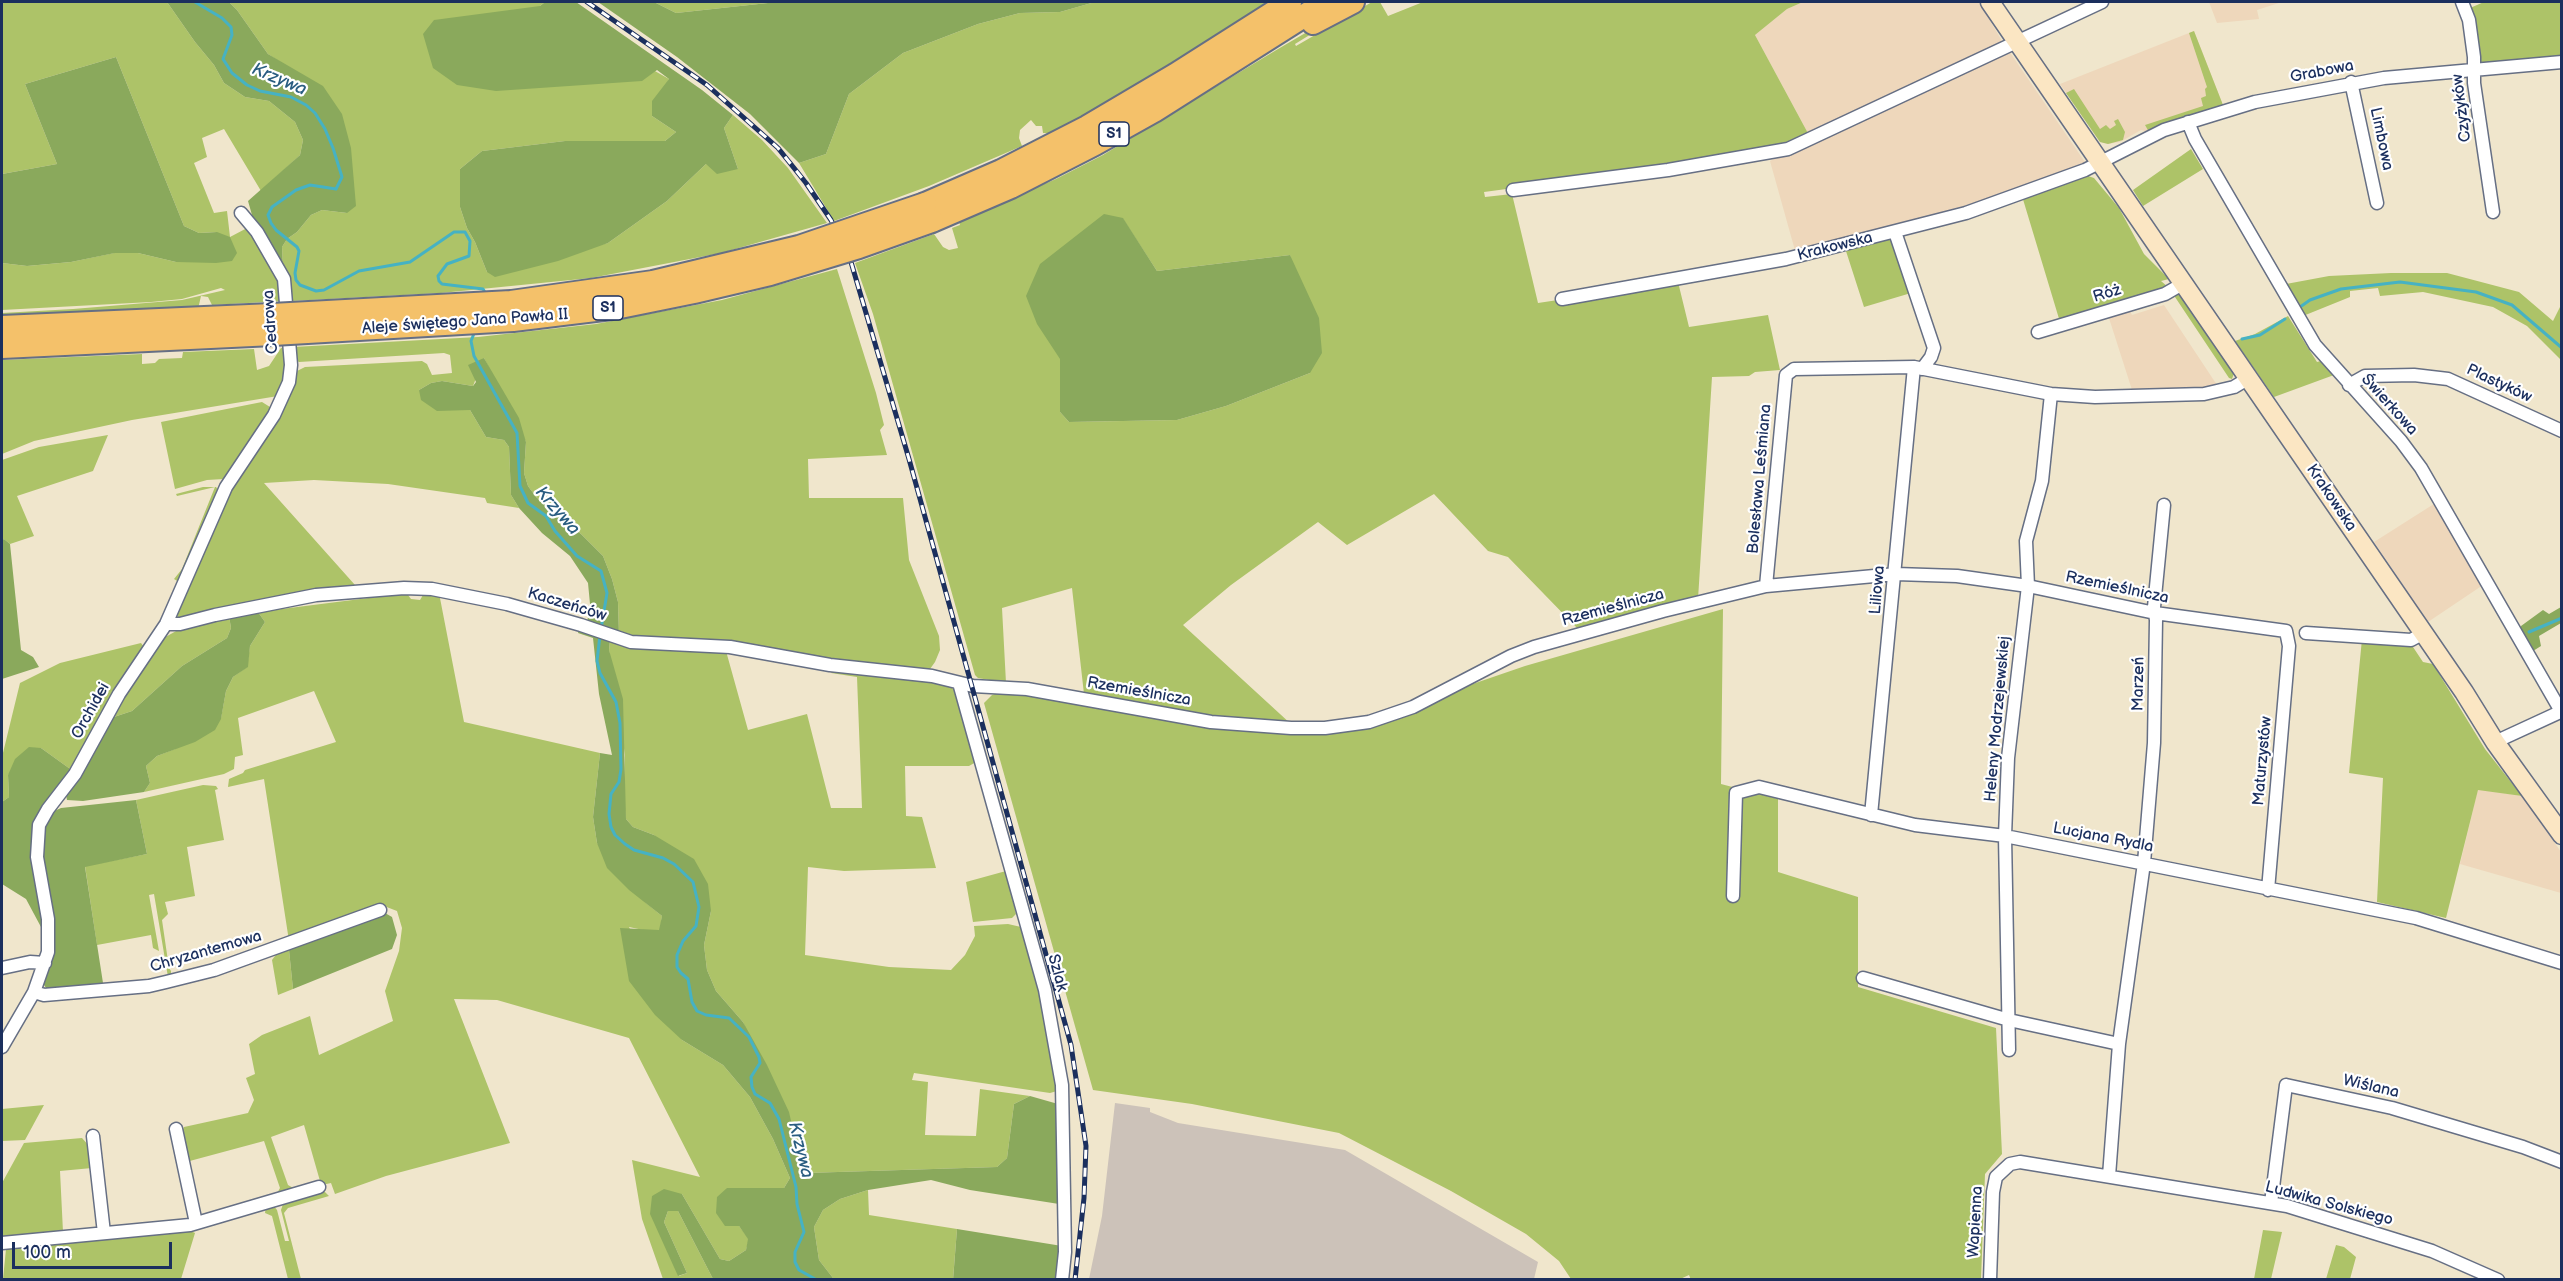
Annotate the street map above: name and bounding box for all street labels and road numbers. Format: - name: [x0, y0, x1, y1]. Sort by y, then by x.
- street label: Grabowa: [2289, 56, 2355, 88]
- street label: Czyżyków: [2448, 73, 2476, 143]
- street label: Limbowa: [2365, 106, 2397, 172]
- road number: S1: [1099, 122, 1129, 146]
- street label: Krakowska: [1795, 228, 1875, 266]
- street label: Róż: [2091, 281, 2123, 307]
- street label: Cedrowa: [259, 289, 283, 355]
- road number: S1: [593, 296, 623, 320]
- street label: Aleje świętego Jana Pawła II: [361, 305, 569, 339]
- street label: Plastyków: [2463, 361, 2535, 407]
- street label: Świerkowa: [2357, 370, 2421, 440]
- street label: Bolesława Leśmiana: [1744, 403, 1776, 555]
- street label: Krakowska: [2302, 461, 2360, 535]
- street label: Liliowa: [1866, 565, 1890, 615]
- street label: Rzemieślnicza: [2064, 568, 2170, 608]
- street label: Kaczeńców: [525, 584, 609, 626]
- street label: Rzemieślnicza: [1560, 585, 1666, 631]
- street label: Heleny Modrzejewskiej: [1981, 635, 2015, 803]
- street label: Marzeń: [2129, 657, 2149, 711]
- street label: Rzemieślnicza: [1086, 673, 1192, 711]
- street label: Orchidei: [68, 680, 114, 742]
- street label: Maturzystów: [2250, 716, 2276, 806]
- street label: Lucjana Rydla: [2051, 819, 2155, 857]
- street label: Chryzantemowa: [148, 927, 264, 977]
- street label: Szlak: [1043, 952, 1071, 994]
- street label: Wiślana: [2341, 1071, 2401, 1103]
- street label: Ludwika Solskiego: [2263, 1178, 2395, 1230]
- street label: Wapienna: [1965, 1185, 1987, 1259]

